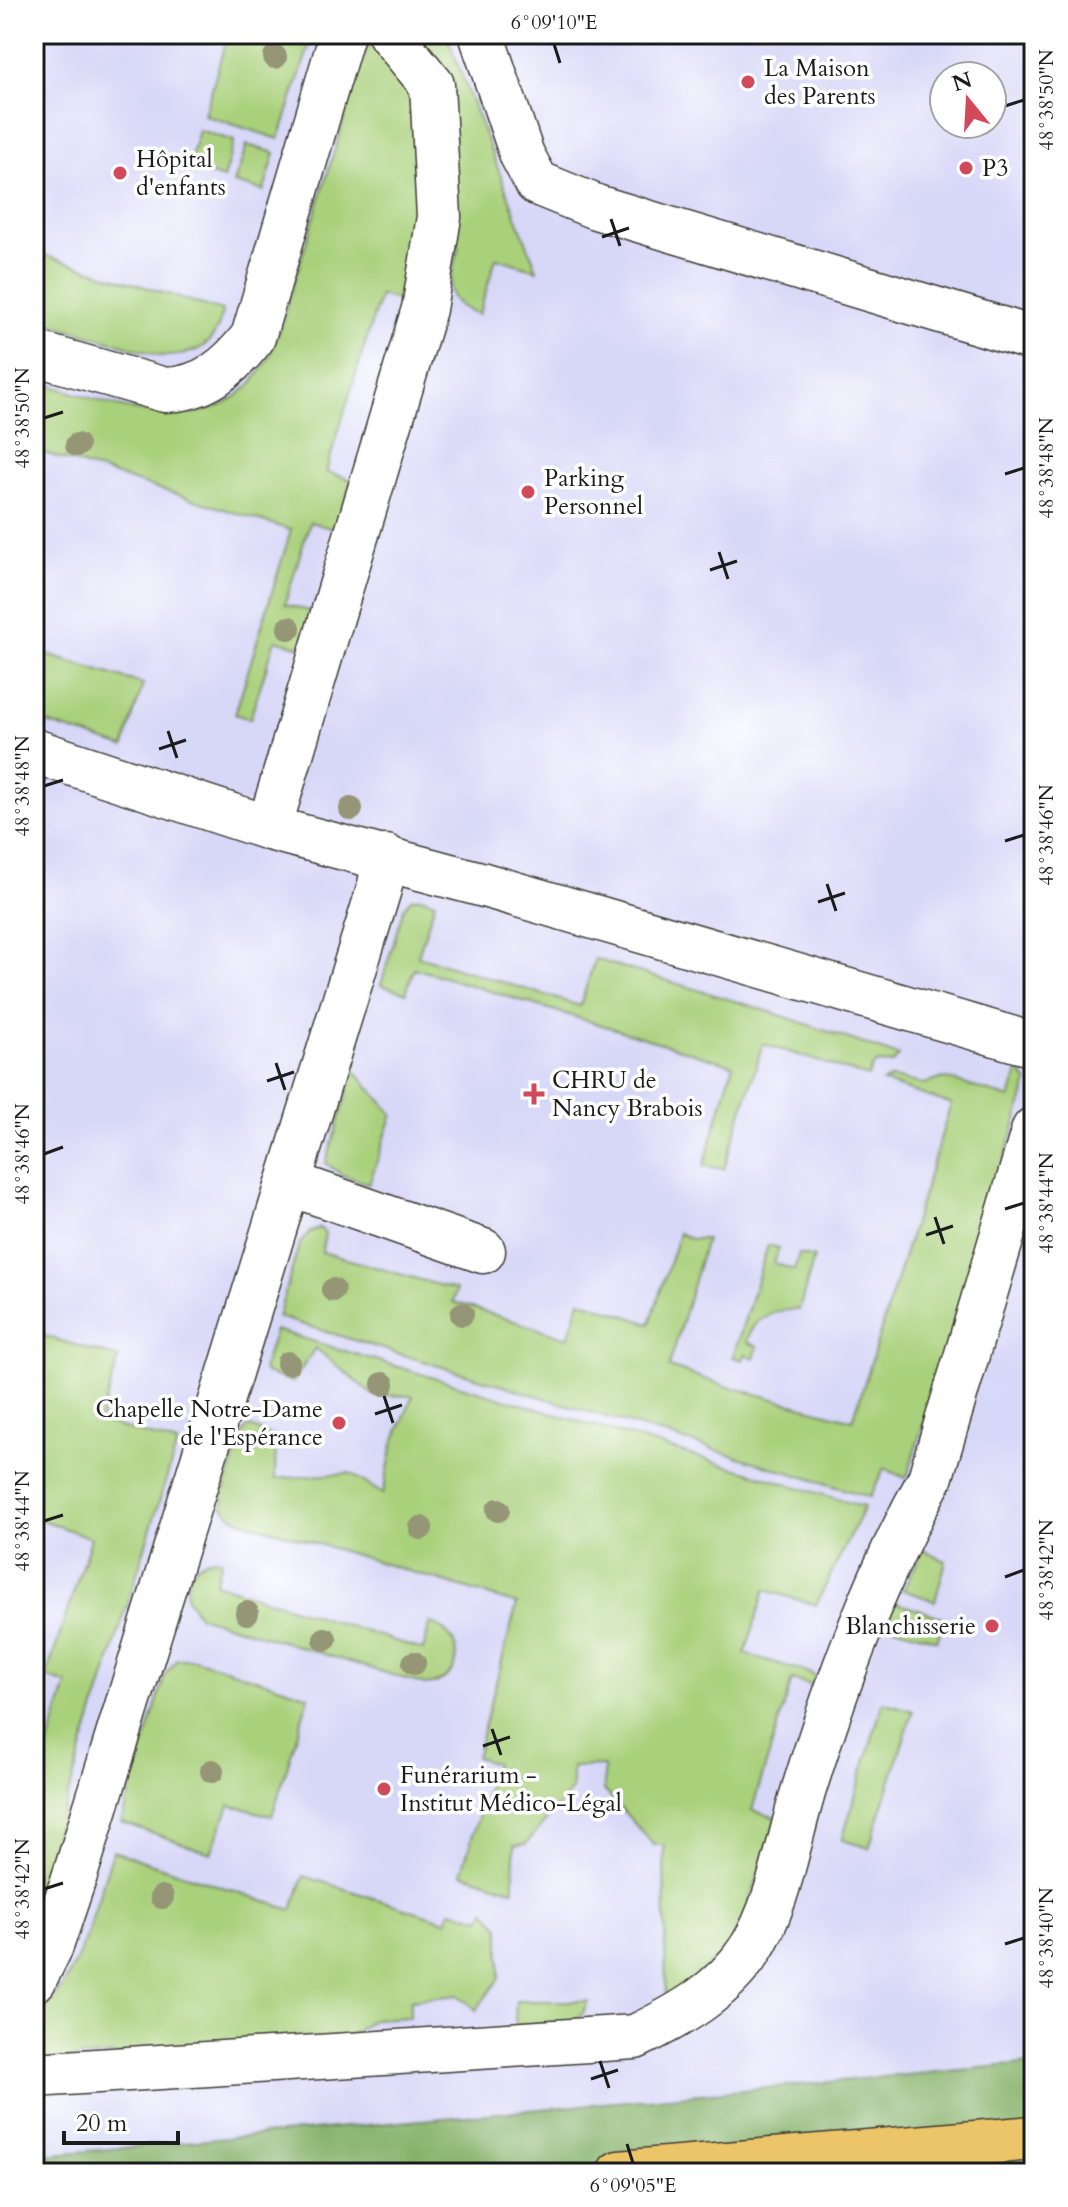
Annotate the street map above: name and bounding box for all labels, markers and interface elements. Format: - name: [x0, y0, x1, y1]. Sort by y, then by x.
- text: 6°09'10"E: [511, 9, 597, 36]
- text: 48°38'50"N: [1033, 49, 1060, 151]
- place label: La Maison des Parents: [764, 52, 876, 113]
- north arrow: [928, 60, 1008, 140]
- text: N: [948, 65, 976, 99]
- marker: La Maison des Parents: [739, 73, 757, 91]
- place label: Hôpital d'enfants: [136, 143, 226, 204]
- place label: P3: [982, 152, 1008, 185]
- marker: P3: [957, 159, 975, 177]
- marker: Hôpital d'enfants: [111, 164, 129, 182]
- text: 48°38'50"N: [9, 367, 36, 469]
- text: 48°38'48"N: [1033, 417, 1060, 519]
- place label: Parking Personnel: [544, 462, 643, 523]
- marker: Parking Personnel: [519, 483, 537, 501]
- text: 48°38'48"N: [9, 735, 36, 837]
- text: 48°38'46"N: [1033, 784, 1060, 886]
- place label: CHRU de Nancy Brabois: [552, 1064, 703, 1125]
- marker: CHRU de Nancy Brabois: [523, 1083, 545, 1105]
- text: 48°38'46"N: [9, 1103, 36, 1205]
- text: 48°38'44"N: [1033, 1152, 1060, 1254]
- place label: Chapelle Notre-Dame de l'Espérance: [95, 1393, 323, 1454]
- marker: Chapelle Notre-Dame de l'Espérance: [330, 1414, 348, 1432]
- text: 48°38'44"N: [9, 1470, 36, 1572]
- text: 48°38'42"N: [1033, 1519, 1060, 1621]
- place label: Blanchisserie: [845, 1610, 976, 1643]
- marker: Blanchisserie: [983, 1617, 1001, 1635]
- place label: Funérarium - Institut Médico-Légal: [400, 1759, 622, 1820]
- marker: Funérarium - Institut Médico-Légal: [375, 1780, 393, 1798]
- text: 48°38'42"N: [9, 1838, 36, 1940]
- text: 48°38'40"N: [1033, 1887, 1060, 1989]
- scale bar: [64, 2095, 178, 2145]
- text: 20 m: [76, 2107, 128, 2140]
- text: 6°09'05"E: [590, 2172, 676, 2199]

